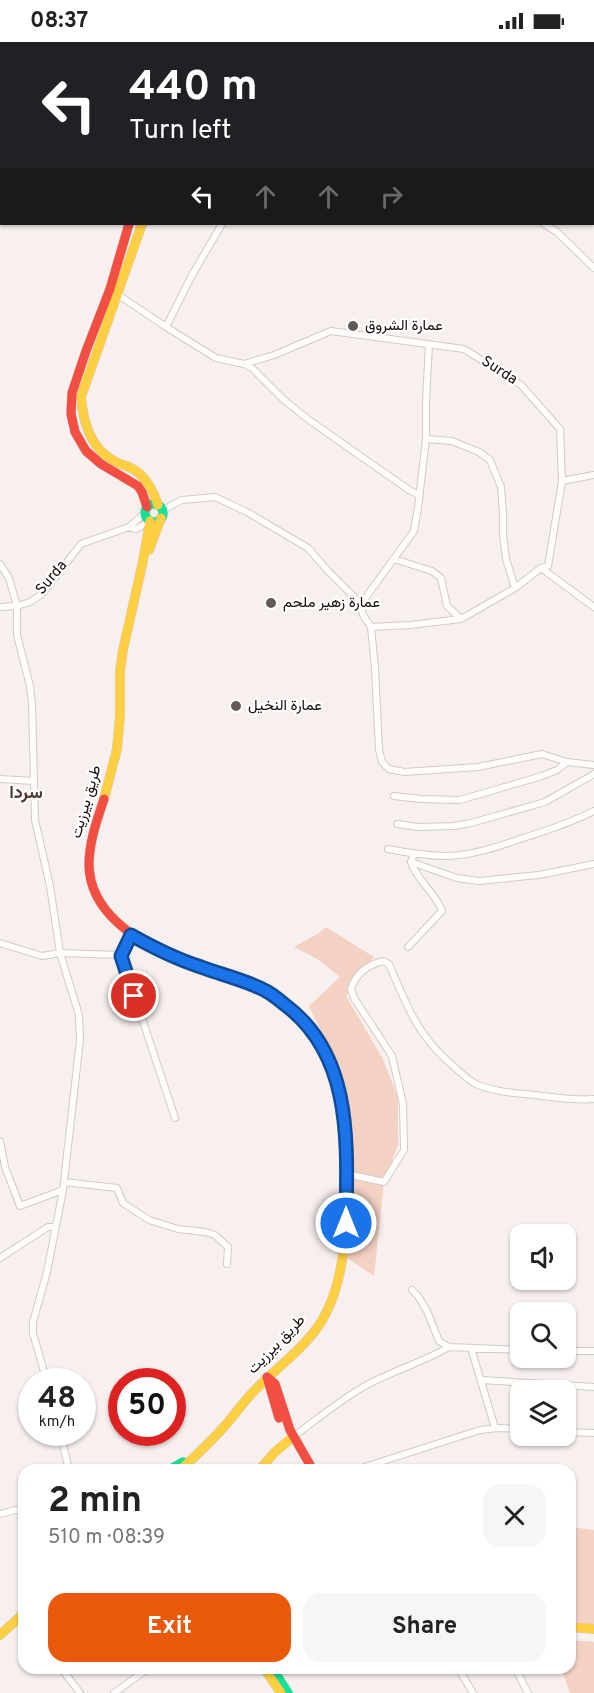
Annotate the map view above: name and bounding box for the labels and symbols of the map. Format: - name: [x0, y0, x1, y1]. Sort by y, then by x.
- place label: عمارة الشروق: [365, 317, 443, 336]
- marker: عمارة الشروق: [346, 319, 360, 333]
- street label: Surda: [477, 352, 521, 390]
- street label: Surda: [32, 557, 72, 599]
- place label: عمارة زهير ملحم: [283, 594, 380, 613]
- marker: عمارة زهير ملحم: [264, 596, 278, 610]
- place label: عمارة النخيل: [248, 697, 322, 716]
- marker: عمارة النخيل: [229, 699, 243, 713]
- street label: طريق بيرزيت: [68, 763, 107, 841]
- district label: سردا: [9, 782, 43, 805]
- pin: [108, 970, 159, 1021]
- position arrow: [314, 1191, 378, 1255]
- street label: طريق بيرزيت: [244, 1311, 310, 1379]
- speed limit sign: 50: [108, 1368, 186, 1446]

